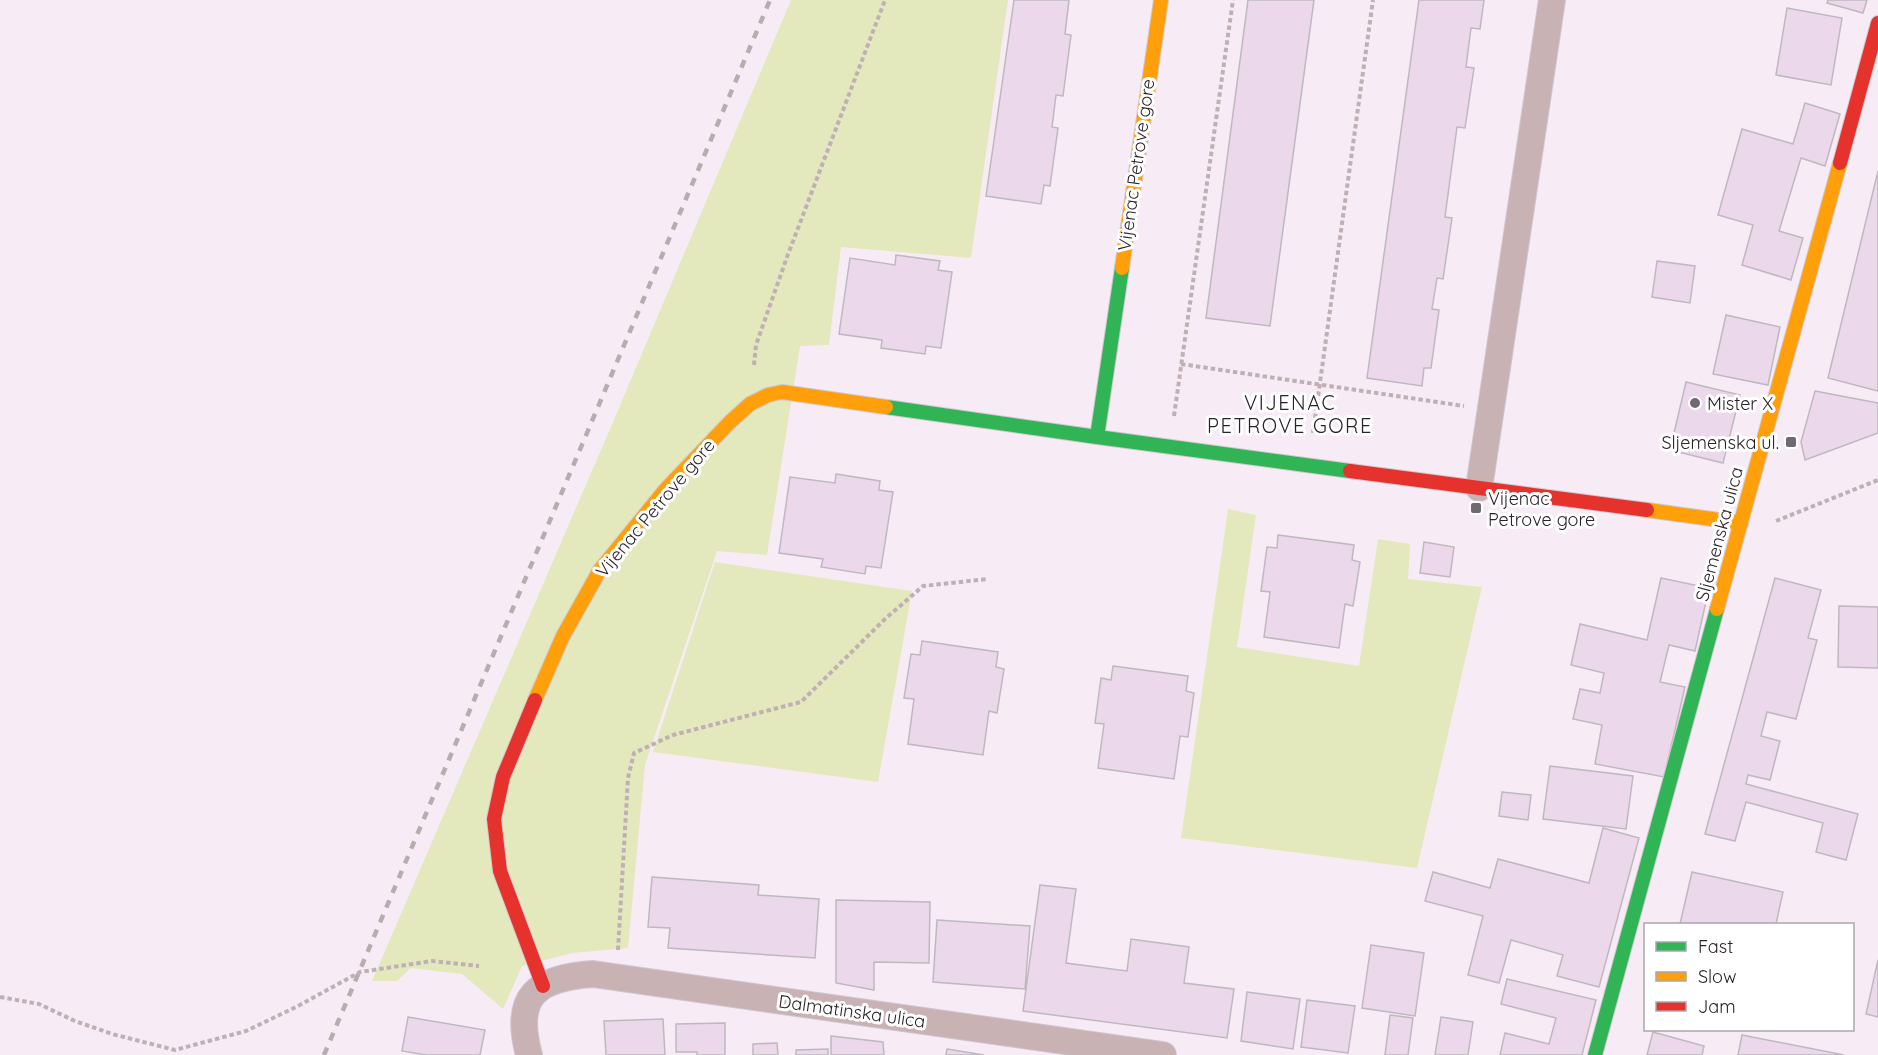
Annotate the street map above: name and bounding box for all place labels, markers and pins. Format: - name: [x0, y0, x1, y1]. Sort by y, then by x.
- place label: Mister X: [1707, 392, 1773, 415]
- marker: Mister X: [1688, 396, 1702, 410]
- place label: Sljemenska ul.: [1662, 431, 1779, 454]
- marker: Sljemenska ul.: [1784, 435, 1798, 449]
- place label: Vijenac Petrove gore: [1488, 487, 1595, 531]
- marker: Vijenac Petrove gore: [1469, 501, 1483, 515]

